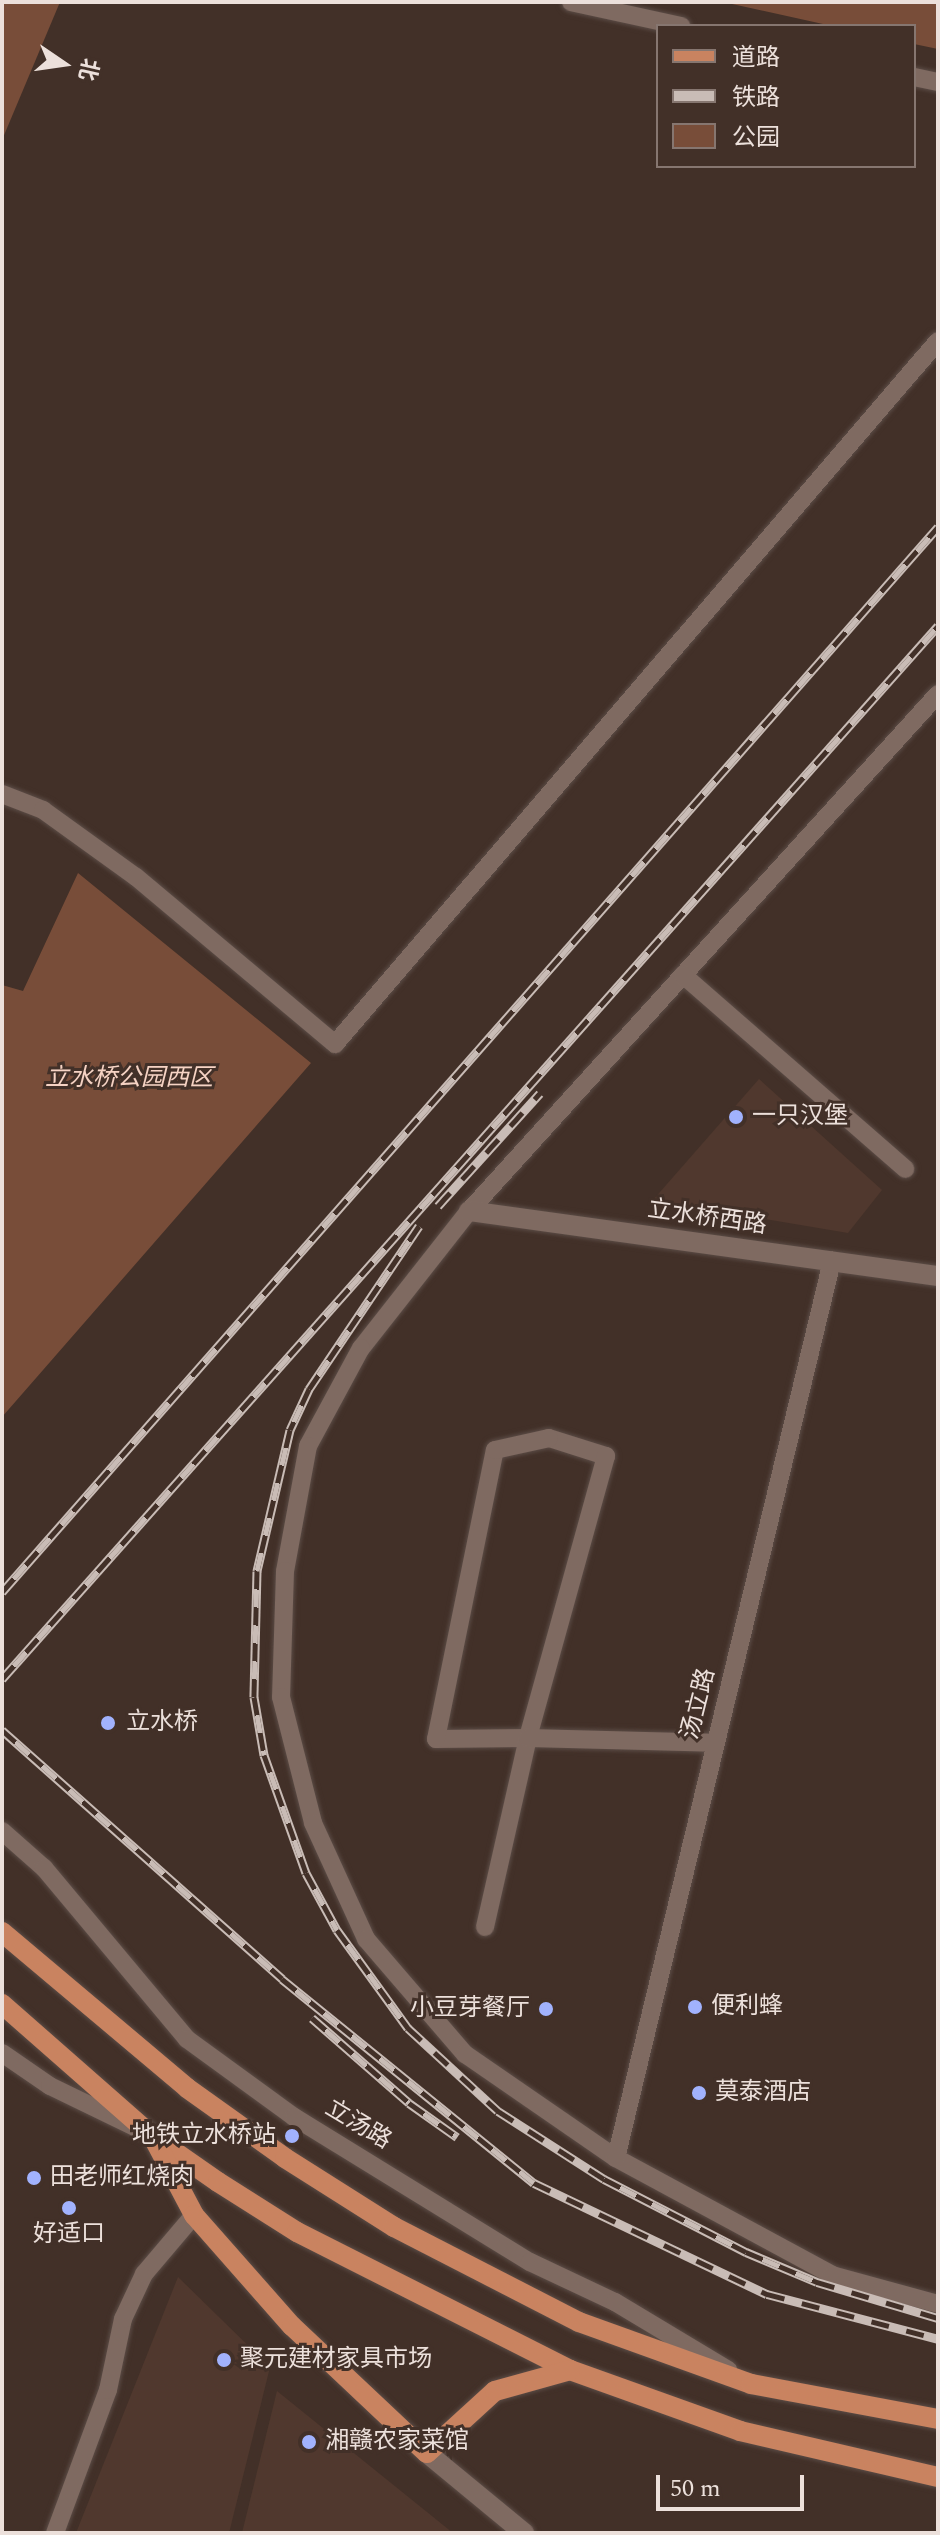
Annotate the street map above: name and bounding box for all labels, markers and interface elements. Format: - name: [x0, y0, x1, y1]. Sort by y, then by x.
- north arrow: [24, 24, 104, 104]
- legend: [656, 24, 916, 168]
- text: 道路: [732, 40, 780, 76]
- text: 北: [69, 55, 106, 84]
- text: 铁路: [732, 80, 780, 116]
- text: 公园: [732, 120, 780, 156]
- park label: 立水桥公园西区: [45, 1065, 213, 1093]
- place label: 一只汉堡: [752, 1103, 848, 1131]
- marker: 一只汉堡: [727, 1108, 745, 1126]
- street label: 立水桥西路: [646, 1195, 768, 1241]
- street label: 汤立路: [676, 1666, 722, 1742]
- place label: 立水桥: [126, 1709, 198, 1737]
- marker: 立水桥: [97, 1712, 119, 1734]
- place label: 便利蜂: [711, 1993, 783, 2021]
- place label: 小豆芽餐厅: [410, 1995, 530, 2023]
- marker: 便利蜂: [686, 1998, 704, 2016]
- marker: 小豆芽餐厅: [537, 2000, 555, 2018]
- place label: 莫泰酒店: [715, 2079, 811, 2107]
- marker: 莫泰酒店: [690, 2084, 708, 2102]
- street label: 立汤路: [320, 2094, 396, 2156]
- place label: 地铁立水桥站: [132, 2122, 276, 2150]
- marker: 地铁立水桥站: [283, 2127, 301, 2145]
- place label: 田老师红烧肉: [50, 2164, 194, 2192]
- marker: 田老师红烧肉: [25, 2169, 43, 2187]
- marker: 好适口: [60, 2199, 78, 2217]
- place label: 好适口: [33, 2221, 105, 2249]
- place label: 聚元建材家具市场: [240, 2346, 432, 2374]
- marker: 聚元建材家具市场: [215, 2351, 233, 2369]
- place label: 湘赣农家菜馆: [325, 2428, 469, 2456]
- marker: 湘赣农家菜馆: [300, 2433, 318, 2451]
- scale bar: [660, 2459, 808, 2509]
- text: 50 m: [670, 2471, 721, 2507]

